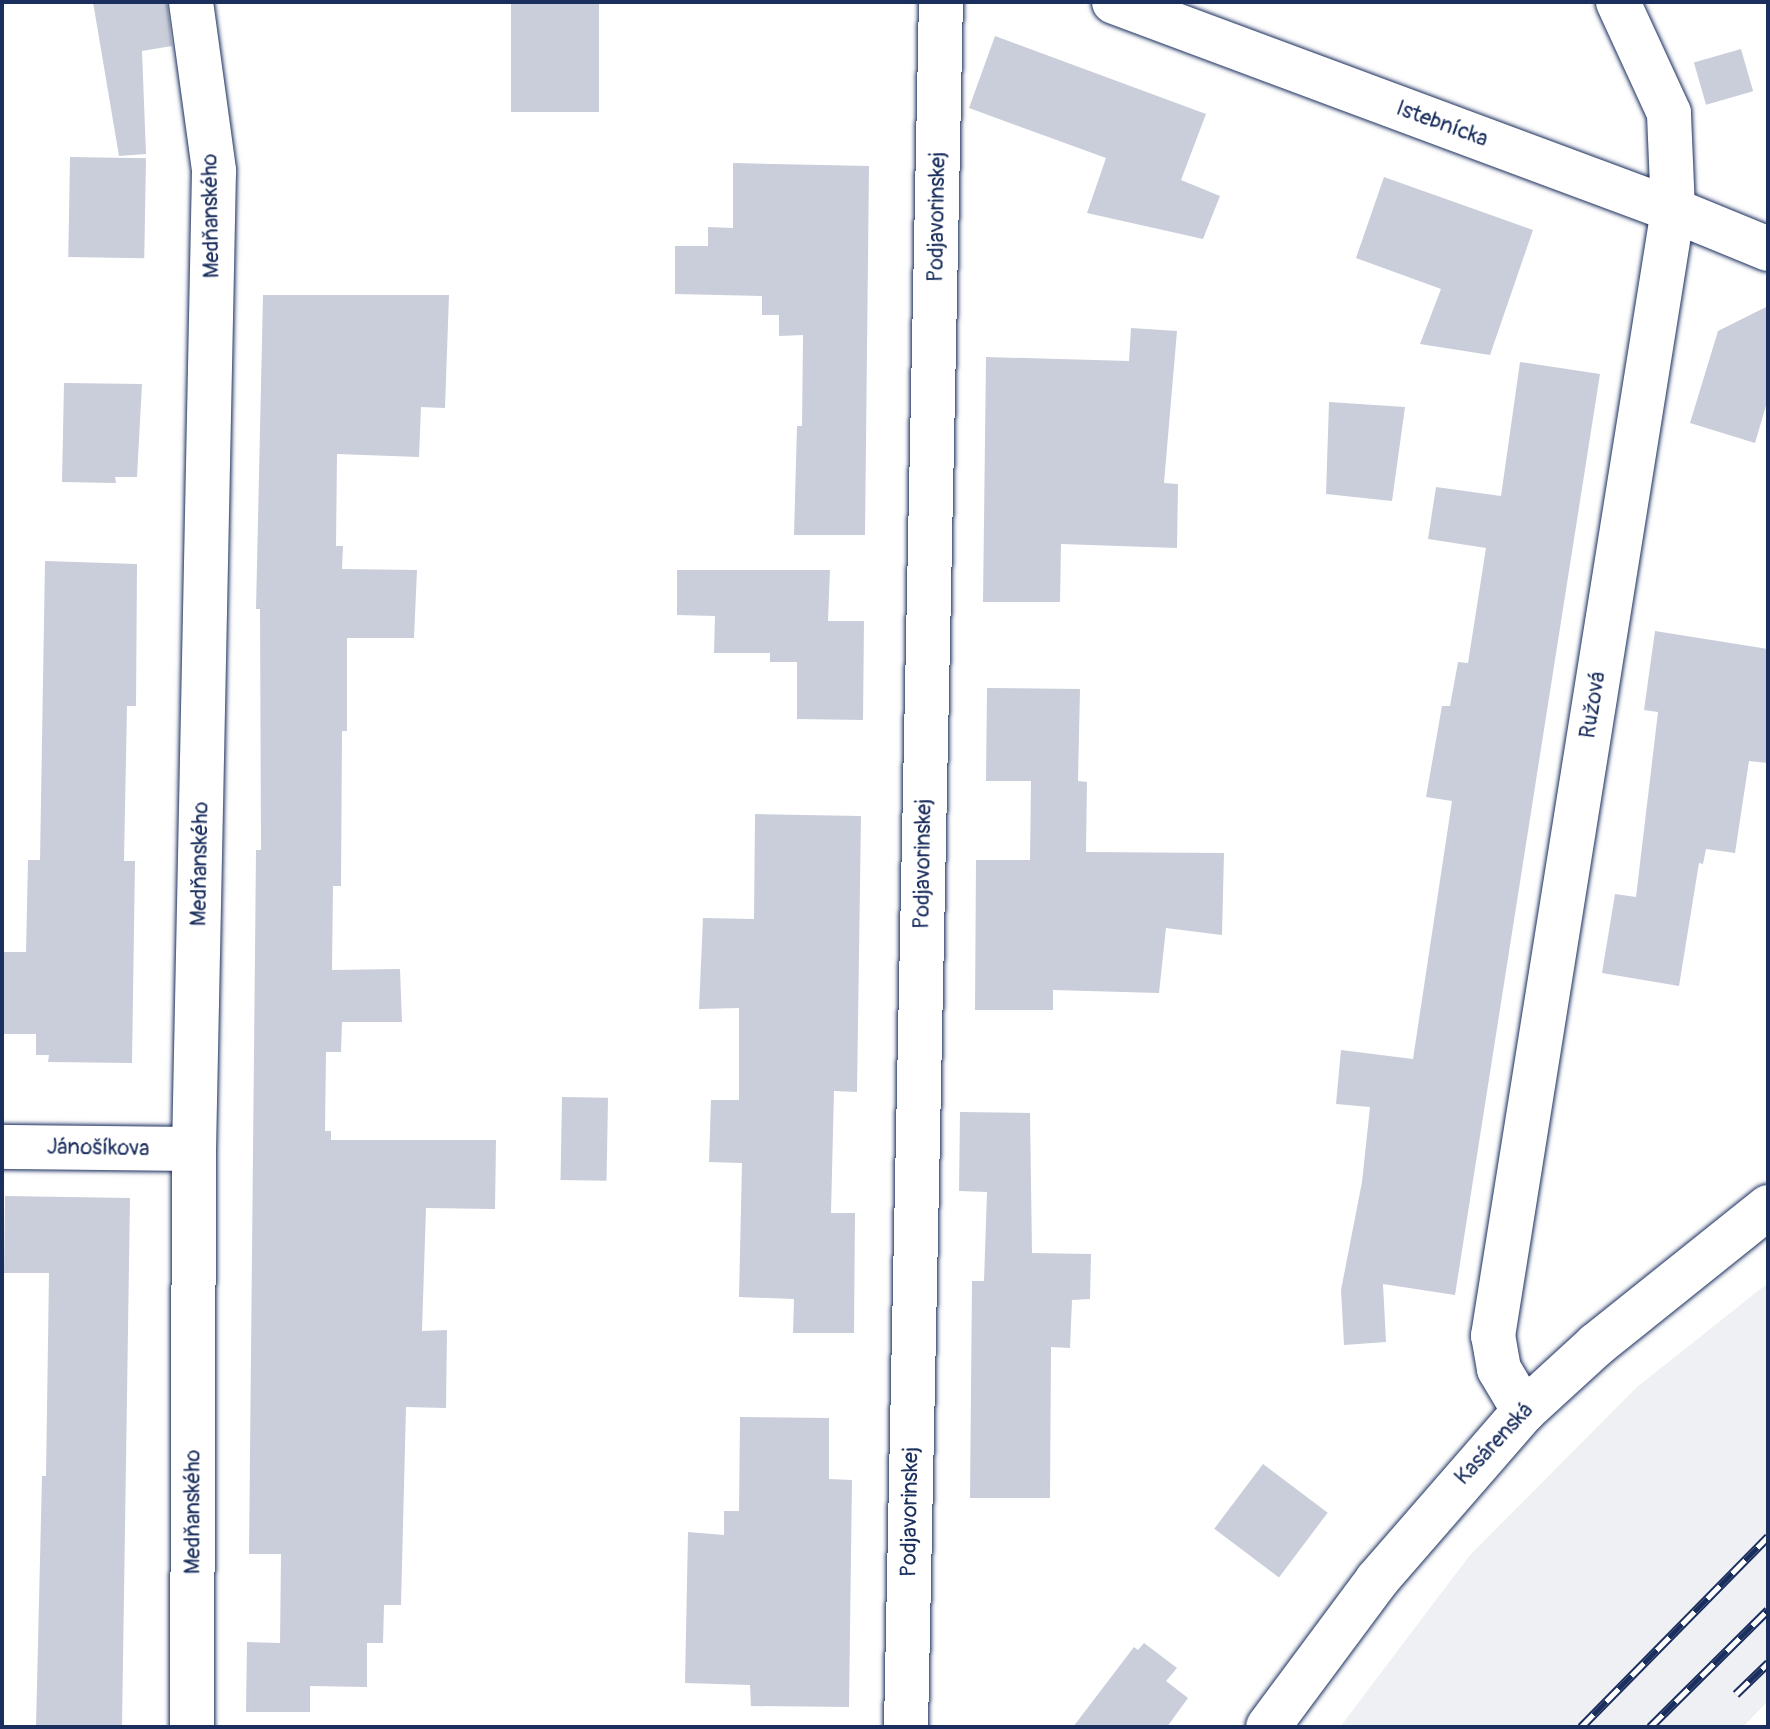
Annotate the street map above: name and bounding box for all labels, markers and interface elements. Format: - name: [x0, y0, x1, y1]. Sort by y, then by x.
- street label: Istebnícka: [1393, 95, 1491, 153]
- street label: Podjavorinskej: [923, 152, 951, 282]
- street label: Medňanského: [197, 153, 225, 279]
- street label: Ružová: [1575, 670, 1611, 740]
- street label: Podjavorinskej: [909, 799, 937, 929]
- street label: Medňanského: [186, 801, 214, 927]
- street label: Jánošíkova: [46, 1134, 150, 1162]
- street label: Kasárenská: [1449, 1397, 1539, 1491]
- street label: Podjavorinskej: [896, 1447, 924, 1577]
- street label: Medňanského: [180, 1450, 206, 1574]

